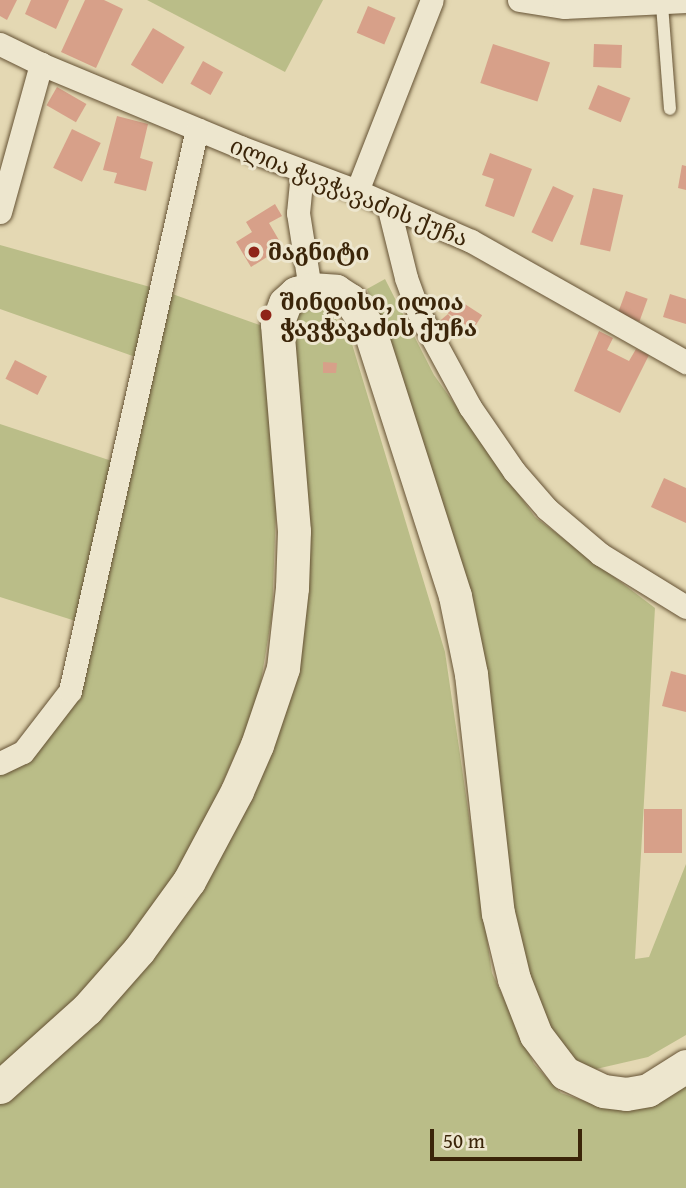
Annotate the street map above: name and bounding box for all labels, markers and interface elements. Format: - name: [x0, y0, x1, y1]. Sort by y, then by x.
- street label: ილია ჭავჭავაძის ქუჩა: [226, 132, 472, 252]
- place label: მაგნიტი: [268, 238, 369, 266]
- marker: მაგნიტი: [246, 244, 262, 260]
- place label: შინდისი, ილია ჭავჭავაძის ქუჩა: [280, 288, 477, 342]
- marker: შინდისი, ილია ჭავჭავაძის ქუჩა: [258, 307, 274, 323]
- scale bar: [434, 1114, 586, 1158]
- text: 50 m: [443, 1125, 485, 1156]

